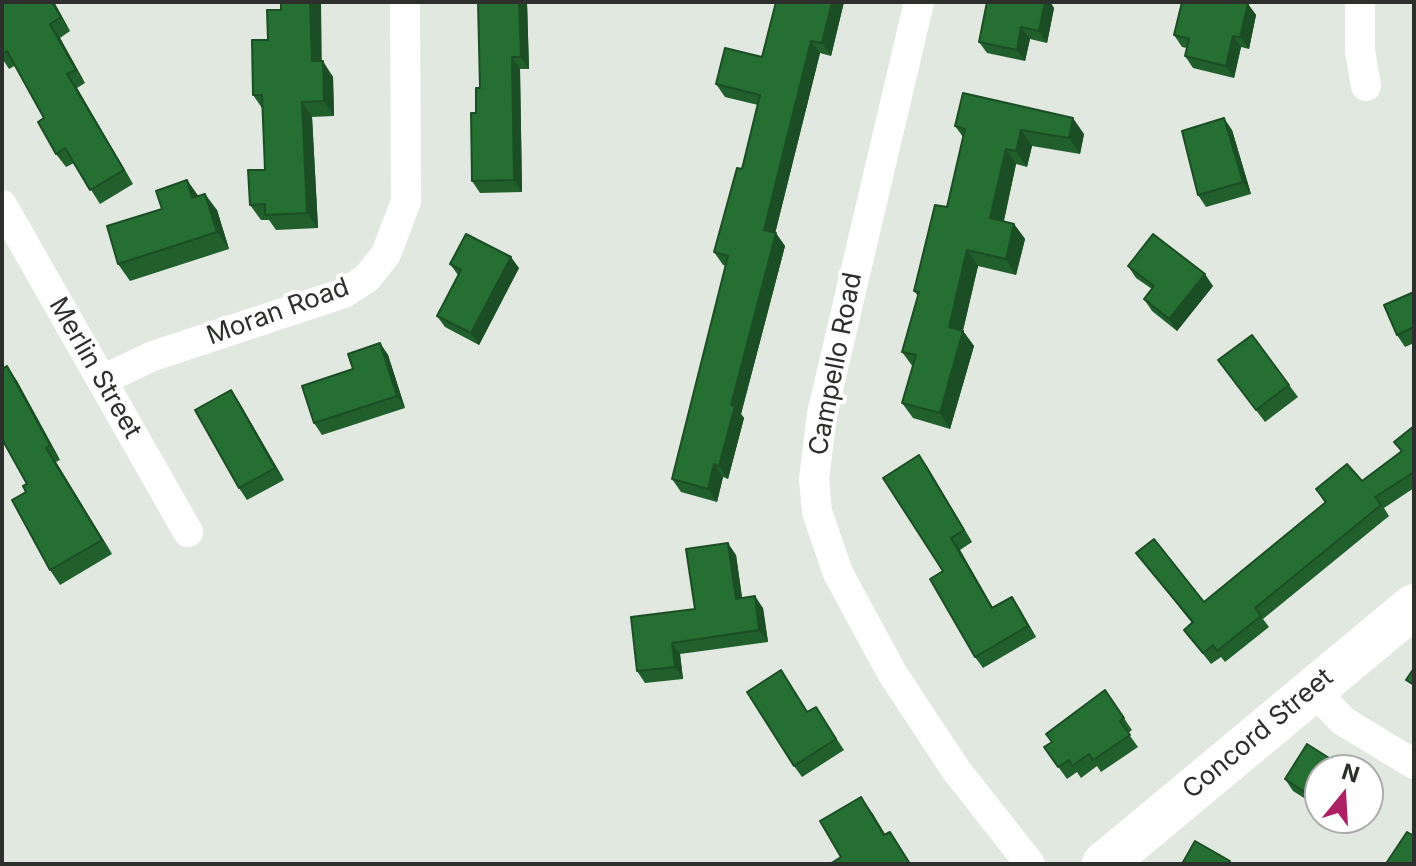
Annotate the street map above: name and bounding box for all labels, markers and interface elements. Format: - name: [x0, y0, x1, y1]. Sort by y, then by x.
- street label: Campello Road: [803, 270, 869, 458]
- street label: Moran Road: [203, 272, 353, 352]
- street label: Merlin Street: [42, 292, 148, 444]
- street label: Concord Street: [1177, 662, 1339, 806]
- north arrow: [1304, 754, 1384, 834]
- text: N: [1339, 758, 1363, 788]

